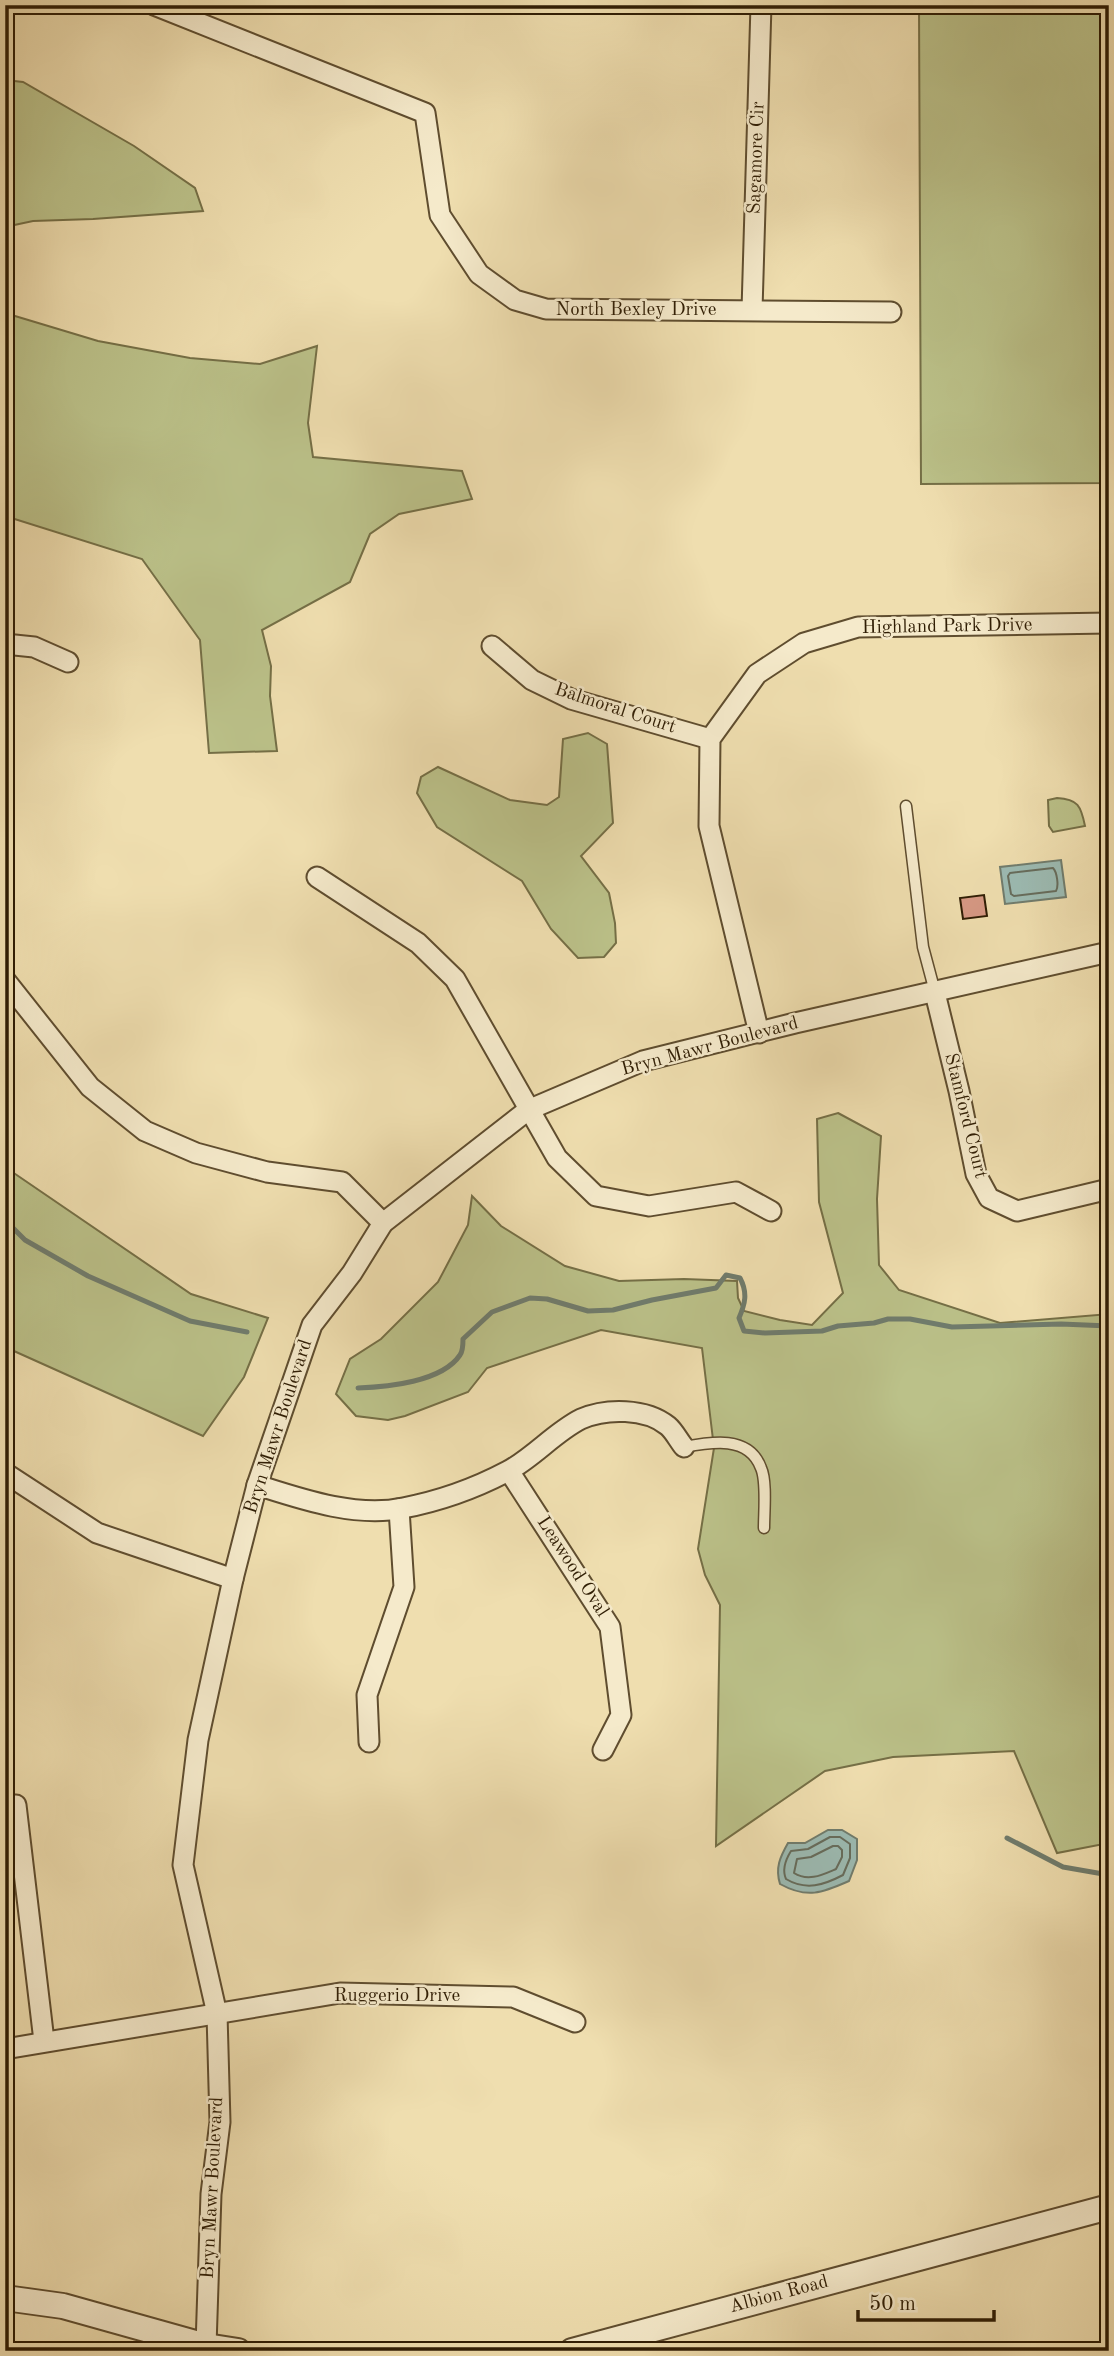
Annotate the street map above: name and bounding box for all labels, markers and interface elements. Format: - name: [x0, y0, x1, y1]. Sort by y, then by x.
- street label: Sagamore Cir: [746, 101, 768, 215]
- street label: North Bexley Drive: [556, 301, 716, 320]
- street label: Highland Park Drive: [861, 616, 1033, 638]
- street label: Balmoral Court: [552, 680, 678, 738]
- street label: Bryn Mawr Boulevard: [619, 1014, 801, 1080]
- street label: Stamford Court: [940, 1051, 990, 1181]
- street label: Bryn Mawr Boulevard: [242, 1337, 316, 1517]
- street label: Leawood Oval: [533, 1513, 611, 1621]
- street label: Ruggerio Drive: [334, 1987, 460, 2006]
- street label: Bryn Mawr Boulevard: [199, 2096, 227, 2280]
- street label: Albion Road: [727, 2273, 831, 2317]
- scale bar: [858, 2279, 995, 2323]
- text: 50 m: [869, 2294, 916, 2315]

